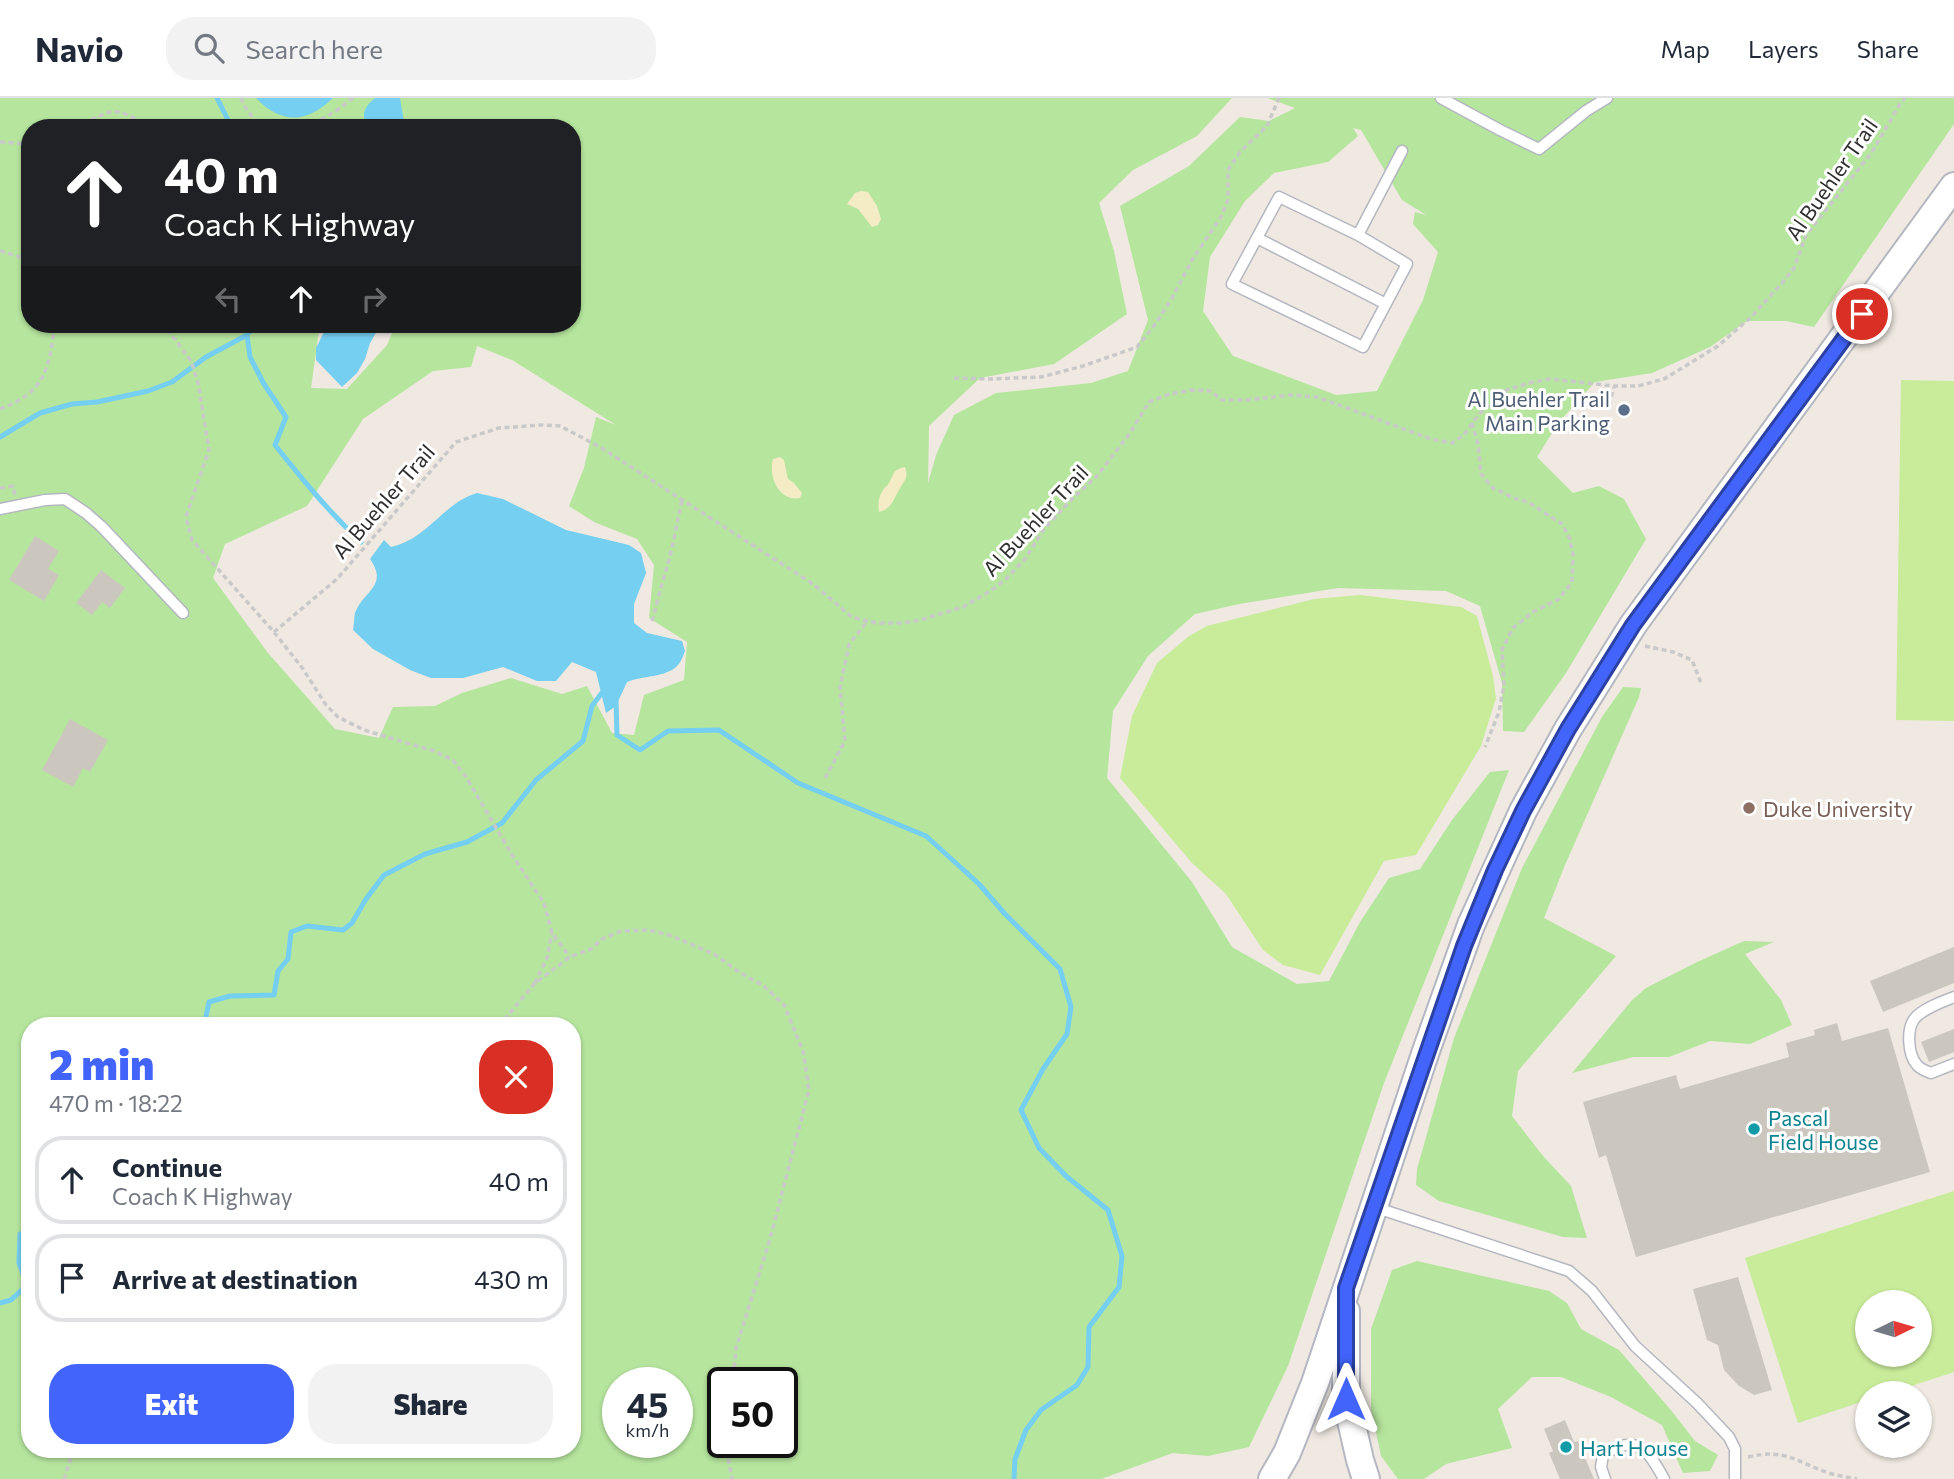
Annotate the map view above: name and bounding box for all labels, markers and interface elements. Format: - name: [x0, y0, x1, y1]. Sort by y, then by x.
- search box: [166, 17, 656, 80]
- text: Navio: [35, 28, 124, 69]
- icon: search: [190, 29, 228, 67]
- text: Search here: [246, 33, 383, 64]
- text: Map: [1661, 34, 1710, 63]
- text: Layers: [1748, 34, 1819, 63]
- text: Share: [1857, 34, 1919, 63]
- street label: Al Buehler Trail: [1780, 113, 1882, 245]
- text: 40 m: [164, 143, 279, 203]
- icon: ahead: [49, 147, 140, 238]
- text: Coach K Highway: [164, 203, 415, 243]
- icon: left: [209, 280, 247, 318]
- icon: ahead: [282, 280, 320, 318]
- icon: right: [355, 280, 393, 318]
- pin: [1832, 284, 1892, 344]
- icon: arrive: [1843, 295, 1881, 333]
- place label: Al Buehler Trail Main Parking: [1467, 386, 1610, 435]
- marker: Al Buehler Trail Main Parking: [1616, 402, 1632, 418]
- street label: Al Buehler Trail: [327, 439, 439, 563]
- street label: Al Buehler Trail: [977, 459, 1093, 581]
- place label: Duke University: [1763, 796, 1913, 821]
- marker: Duke University: [1741, 800, 1757, 816]
- text: 2 min: [49, 1037, 155, 1089]
- button: close: [479, 1040, 553, 1114]
- text: 470 m · 18:22: [49, 1089, 183, 1117]
- place label: Pascal Field House: [1768, 1105, 1879, 1154]
- marker: Pascal Field House: [1746, 1121, 1762, 1137]
- text: Continue: [112, 1151, 222, 1182]
- icon: ahead: [53, 1161, 91, 1199]
- text: 40 m: [489, 1165, 549, 1196]
- text: Coach K Highway: [112, 1182, 293, 1210]
- icon: arrive: [53, 1259, 91, 1297]
- text: Arrive at destination: [112, 1263, 358, 1294]
- text: 430 m: [474, 1263, 549, 1294]
- north arrow: [1855, 1290, 1932, 1367]
- map controls: [1855, 1290, 1932, 1458]
- position arrow: [1309, 1362, 1383, 1436]
- button: Exit: [49, 1364, 294, 1444]
- button: Share: [308, 1364, 553, 1444]
- speed limit sign: 50: [707, 1367, 798, 1458]
- button: layers: [1855, 1381, 1932, 1458]
- text: 45: [627, 1382, 668, 1425]
- text: km/h: [626, 1419, 669, 1441]
- place label: Hart House: [1580, 1435, 1688, 1460]
- marker: Hart House: [1558, 1439, 1574, 1455]

